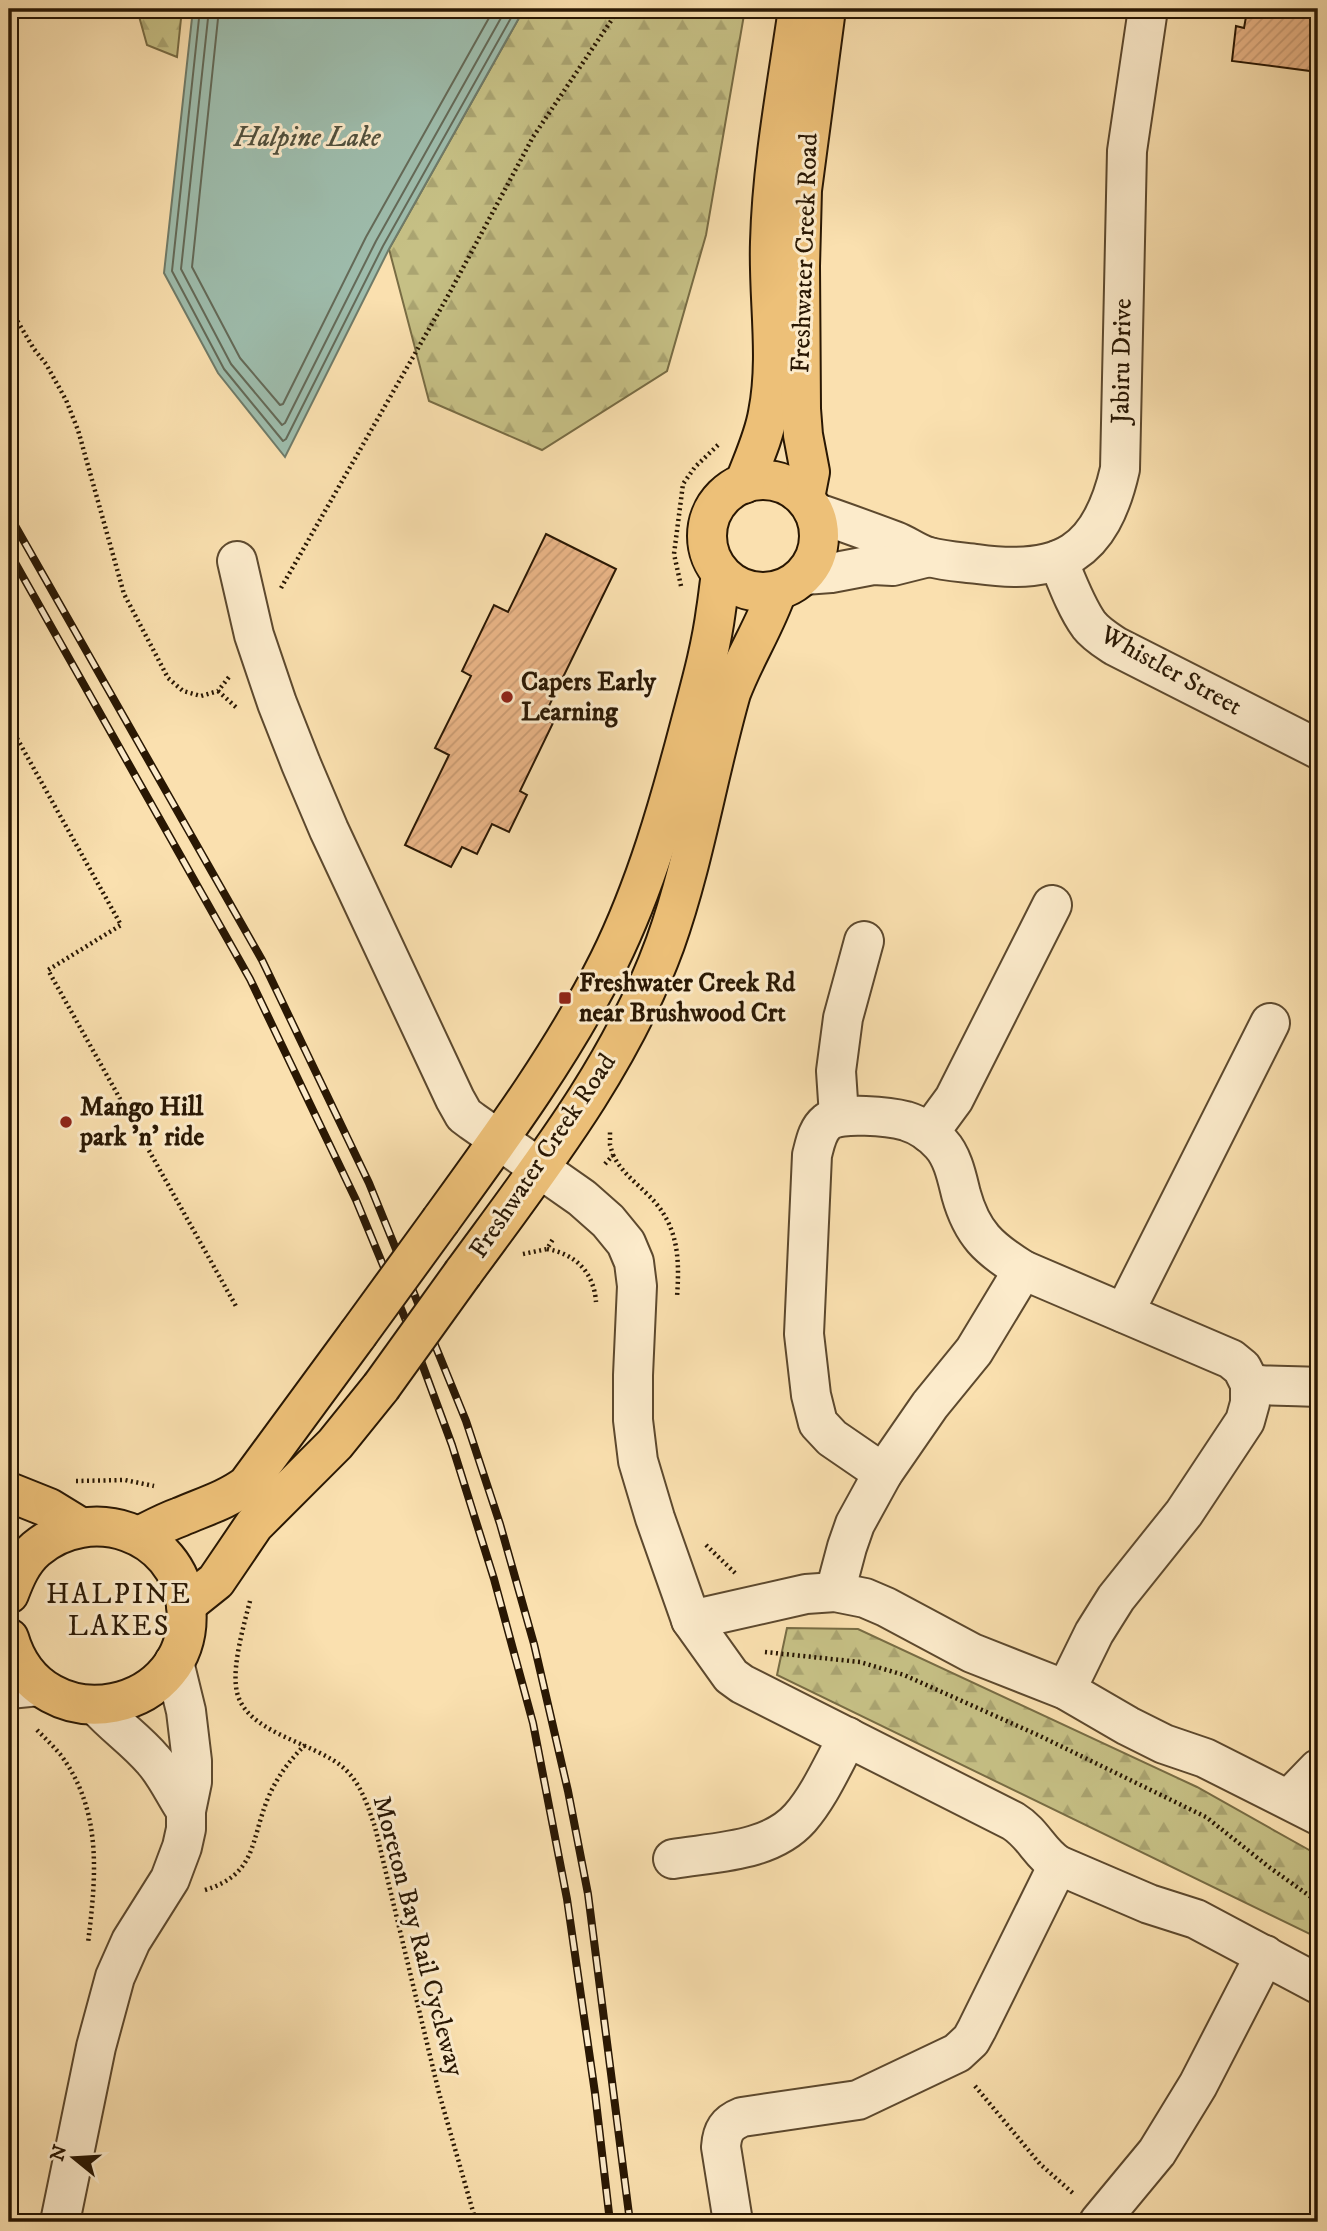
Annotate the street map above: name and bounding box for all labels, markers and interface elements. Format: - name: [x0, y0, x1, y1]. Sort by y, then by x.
- water label: Halpine Lake: [233, 120, 382, 155]
- street label: Freshwater Creek Road: [784, 133, 826, 373]
- street label: Jabiru Drive: [1104, 298, 1140, 426]
- street label: Whistler Street: [1093, 618, 1248, 724]
- place label: Capers Early Learning: [521, 666, 657, 729]
- marker: Capers Early Learning: [499, 689, 515, 705]
- place label: Freshwater Creek Rd near Brushwood Crt: [579, 967, 796, 1030]
- marker: Freshwater Creek Rd near Brushwood Crt: [557, 990, 573, 1006]
- street label: Freshwater Creek Road: [462, 1047, 624, 1265]
- place label: Mango Hill park 'n' ride: [79, 1091, 205, 1154]
- marker: Mango Hill park 'n' ride: [58, 1114, 74, 1130]
- district label: HALPINE LAKES: [46, 1577, 192, 1644]
- street label: Moreton Bay Rail Cycleway: [365, 1792, 472, 2080]
- north arrow: [38, 2122, 108, 2192]
- text: N: [46, 2142, 73, 2164]

